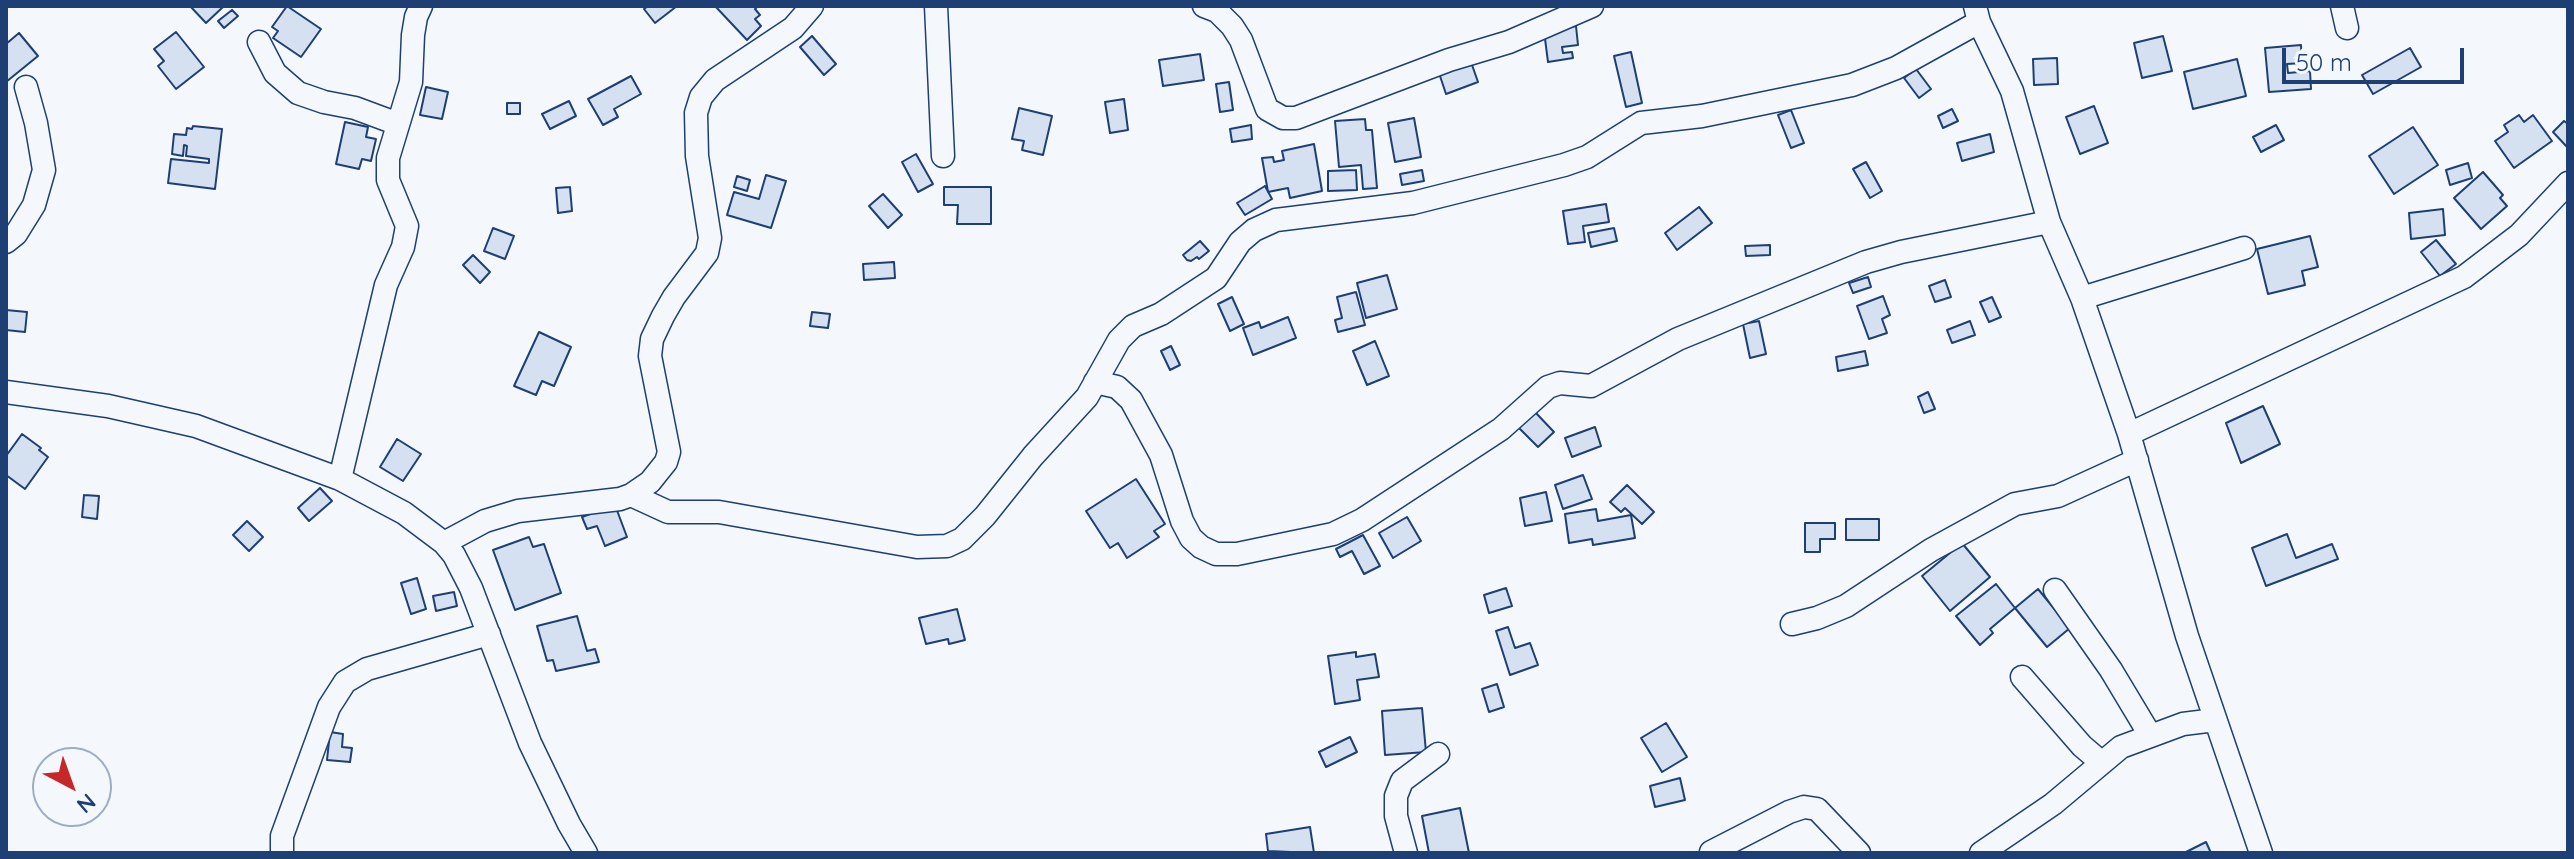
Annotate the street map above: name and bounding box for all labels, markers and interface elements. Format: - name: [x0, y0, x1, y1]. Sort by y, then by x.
- scale bar: [2286, 32, 2468, 82]
- text: 50 m: [2296, 47, 2352, 77]
- north arrow: [32, 747, 112, 827]
- text: N: [71, 788, 102, 819]

